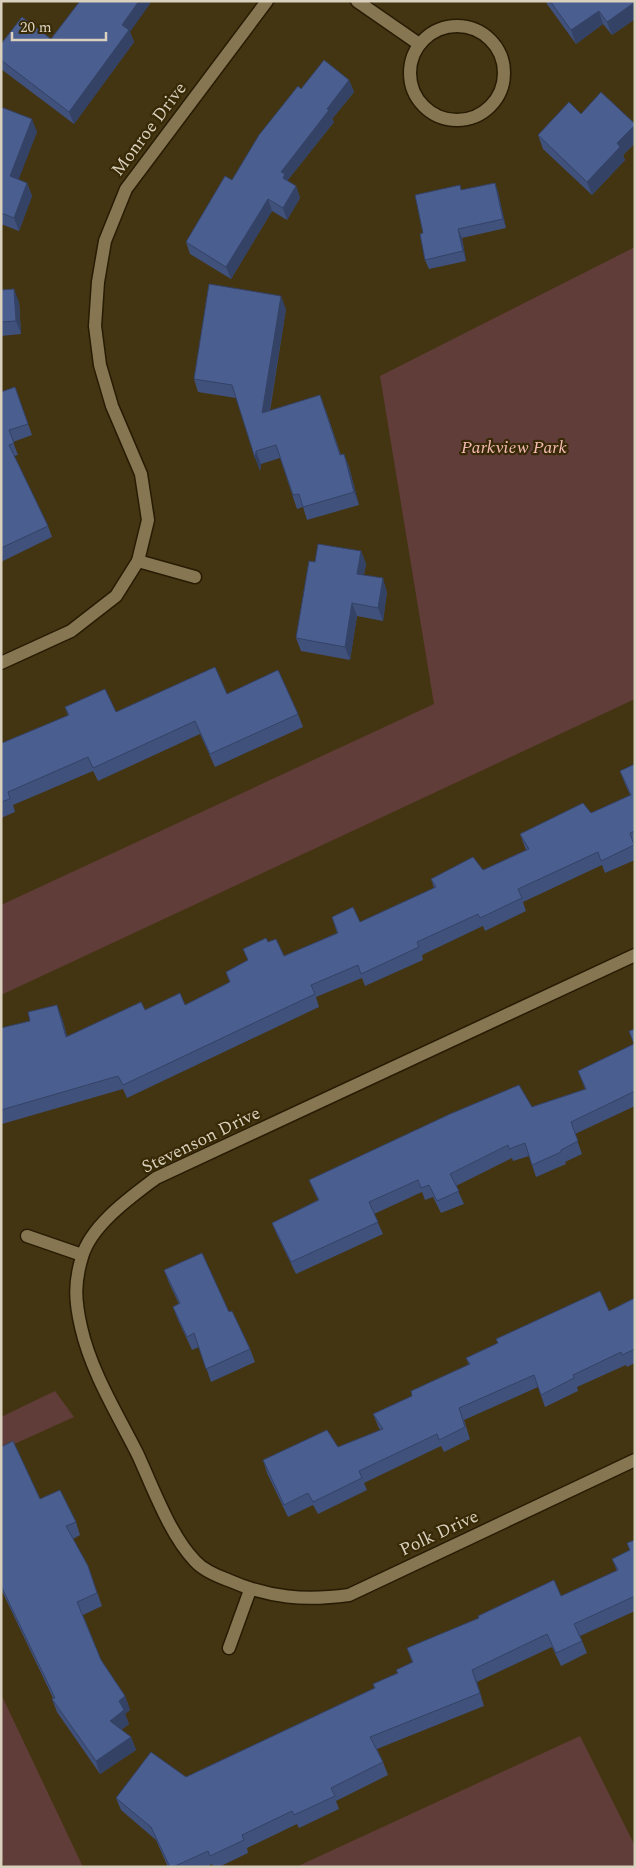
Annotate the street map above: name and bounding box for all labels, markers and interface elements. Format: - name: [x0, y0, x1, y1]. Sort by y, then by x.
- scale bar: [12, 10, 106, 42]
- text: 20 m: [20, 16, 52, 39]
- street label: Monroe Drive: [105, 76, 193, 182]
- park label: Parkview Park: [461, 434, 568, 461]
- street label: Stevenson Drive: [137, 1100, 265, 1180]
- street label: Polk Drive: [395, 1503, 483, 1563]

